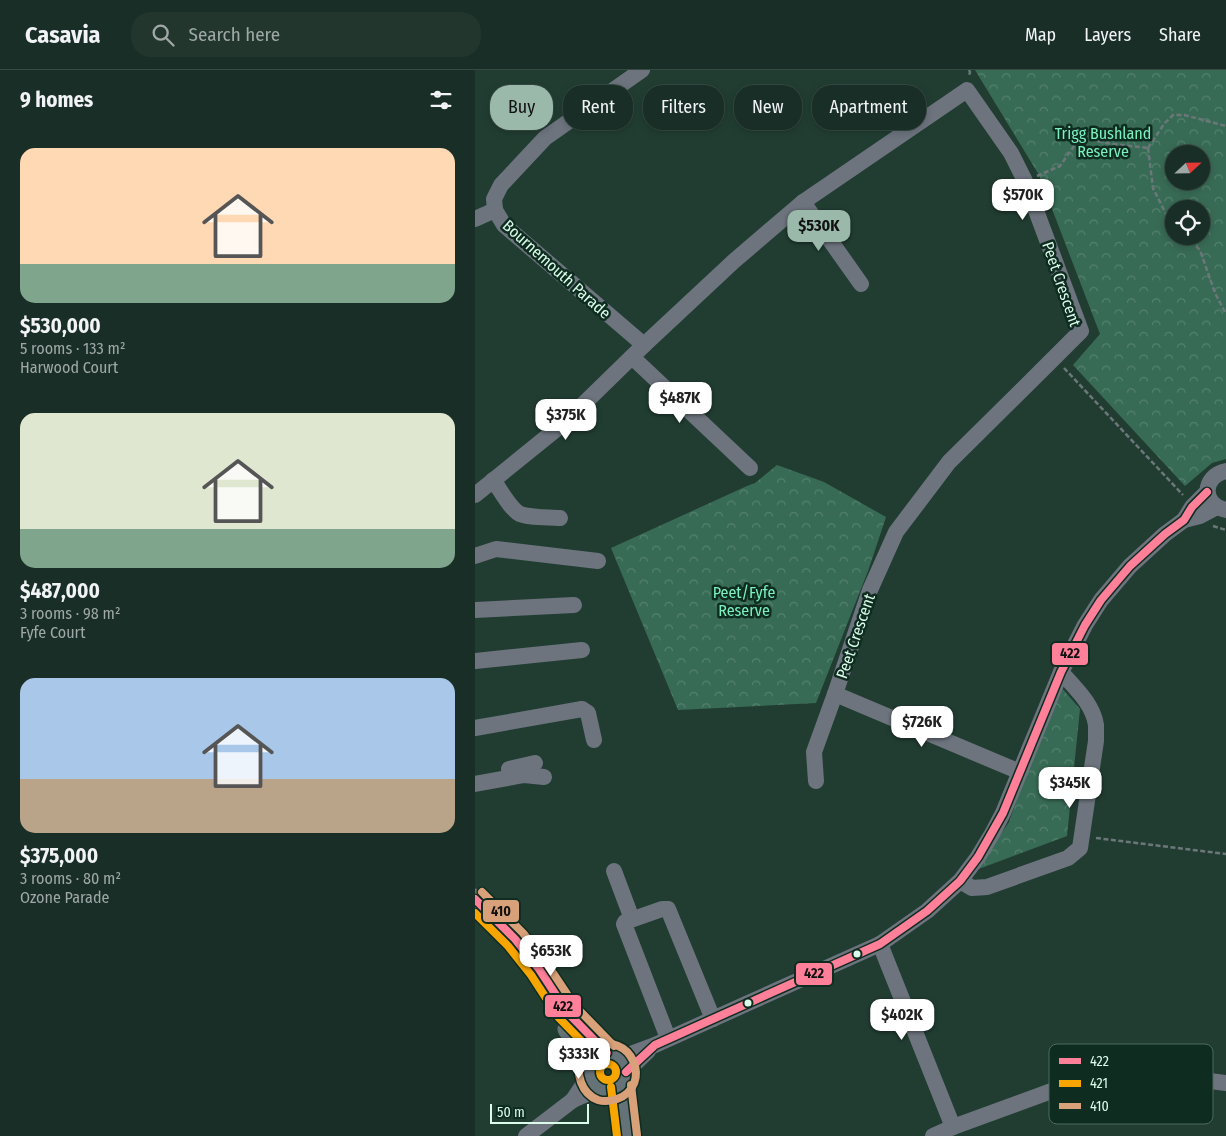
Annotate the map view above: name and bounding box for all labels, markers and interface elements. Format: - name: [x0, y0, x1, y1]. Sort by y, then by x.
- search box: [131, 12, 481, 57]
- text: Casavia: [25, 21, 101, 49]
- icon: search: [149, 21, 177, 49]
- text: Search here: [189, 23, 280, 46]
- text: Map: [1025, 24, 1056, 46]
- text: Layers: [1084, 24, 1131, 46]
- text: Share: [1159, 24, 1201, 46]
- chip: Buy: [490, 85, 553, 130]
- chip: Rent: [563, 85, 633, 130]
- chip: Filters: [643, 85, 724, 130]
- chip: New: [734, 85, 802, 130]
- chip: Apartment: [812, 85, 926, 130]
- icon: filters: [427, 86, 455, 114]
- text: 9 homes: [20, 87, 93, 113]
- park label: Trigg Bushland Reserve: [1055, 124, 1151, 161]
- north arrow: [1165, 145, 1210, 190]
- map controls: [1165, 145, 1210, 245]
- pin: $570K: [988, 178, 1058, 221]
- icon: home: [193, 181, 283, 271]
- text: $570K: [1003, 185, 1043, 204]
- button: locate: [1165, 200, 1210, 245]
- pin: $530K: [784, 210, 854, 252]
- street label: Bournemouth Parade: [499, 216, 615, 323]
- text: $530K: [798, 216, 840, 235]
- street label: Peet Crescent: [1038, 239, 1085, 330]
- text: $530,000: [20, 313, 101, 339]
- text: 5 rooms · 133 m²: [20, 339, 126, 358]
- text: Harwood Court: [20, 358, 118, 377]
- pin: $487K: [645, 382, 715, 424]
- text: $487K: [660, 388, 700, 407]
- pin: $375K: [531, 398, 601, 441]
- text: $375K: [546, 405, 586, 424]
- icon: home: [193, 446, 283, 536]
- text: $487,000: [20, 578, 100, 604]
- park label: Peet/Fyfe Reserve: [713, 583, 775, 620]
- street label: Peet Crescent: [832, 590, 879, 681]
- text: 3 rooms · 98 m²: [20, 604, 121, 623]
- text: Fyfe Court: [20, 623, 85, 642]
- line badge: 422: [1051, 642, 1089, 666]
- text: 422: [1060, 645, 1081, 662]
- pin: $726K: [887, 706, 957, 748]
- icon: home: [193, 711, 283, 801]
- text: $726K: [902, 712, 942, 731]
- pin: $345K: [1035, 766, 1105, 809]
- text: $345K: [1050, 773, 1090, 792]
- text: $375,000: [20, 843, 98, 869]
- text: 3 rooms · 80 m²: [20, 869, 121, 888]
- text: Ozone Parade: [20, 888, 109, 907]
- line badge: 410: [482, 899, 520, 923]
- text: 410: [491, 903, 511, 920]
- pin: $653K: [516, 934, 586, 977]
- text: $653K: [531, 941, 571, 960]
- unlabelled marker: [852, 949, 862, 959]
- line badge: 422: [795, 962, 833, 986]
- text: 422: [804, 965, 825, 982]
- line badge: 422: [544, 994, 582, 1018]
- text: 422: [553, 998, 574, 1015]
- unlabelled marker: [743, 998, 753, 1008]
- pin: $402K: [867, 998, 937, 1041]
- text: $402K: [881, 1005, 923, 1024]
- pin: $333K: [544, 1038, 614, 1080]
- text: $333K: [559, 1044, 599, 1063]
- legend: [1049, 1044, 1213, 1124]
- text: 422: [1090, 1053, 1109, 1070]
- text: 421: [1090, 1075, 1108, 1092]
- text: 410: [1090, 1098, 1109, 1115]
- scale bar: [490, 1101, 589, 1124]
- text: 50 m: [497, 1104, 525, 1121]

